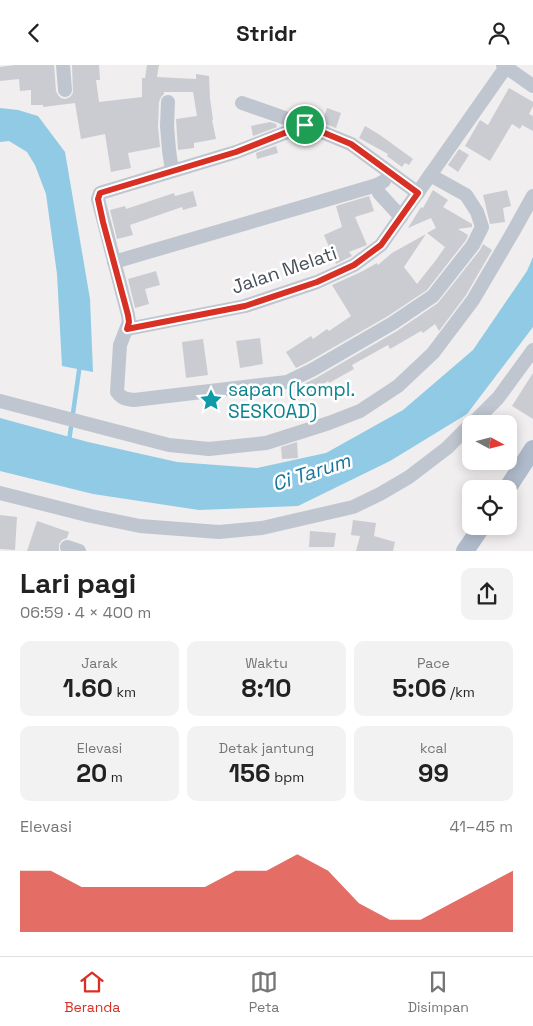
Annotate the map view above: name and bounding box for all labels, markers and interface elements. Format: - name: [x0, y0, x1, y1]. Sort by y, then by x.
- icon: back: [20, 19, 48, 47]
- text: Stridr: [236, 19, 297, 47]
- icon: person: [485, 19, 513, 47]
- pin: [284, 104, 326, 146]
- icon: arrive: [291, 111, 319, 139]
- street label: Jalan Melati: [228, 240, 340, 300]
- place label: sapan (kompl. SESKOAD): [228, 377, 355, 424]
- place icon: sapan (kompl. SESKOAD): [198, 387, 224, 413]
- north arrow: [462, 415, 518, 470]
- map controls: [462, 415, 517, 535]
- water label: Ci Tarum: [269, 447, 354, 497]
- button: locate: [462, 480, 517, 535]
- text: Lari pagi: [20, 565, 136, 601]
- button: share: [461, 568, 513, 620]
- text: 06:59 · 4 × 400 m: [20, 602, 151, 623]
- text: Jarak: [81, 654, 118, 672]
- text: Waktu: [245, 654, 288, 672]
- text: Pace: [417, 654, 450, 672]
- text: 1.60: [63, 672, 113, 704]
- text: 8:10: [242, 672, 291, 704]
- text: 5:06: [392, 672, 446, 704]
- text: km: [113, 683, 136, 701]
- text: /km: [446, 683, 475, 701]
- text: Elevasi: [77, 739, 122, 757]
- text: Detak jantung: [219, 739, 314, 757]
- text: kcal: [420, 739, 447, 757]
- text: 20: [76, 757, 107, 789]
- text: 156: [229, 757, 271, 789]
- text: 99: [418, 757, 449, 789]
- text: m: [107, 768, 123, 786]
- text: bpm: [271, 768, 304, 786]
- text: Elevasi: [20, 816, 72, 837]
- text: 41–45 m: [450, 816, 513, 837]
- tab: Beranda: [64, 968, 120, 1016]
- tab: Peta: [249, 968, 279, 1016]
- tab: Disimpan: [408, 968, 469, 1016]

